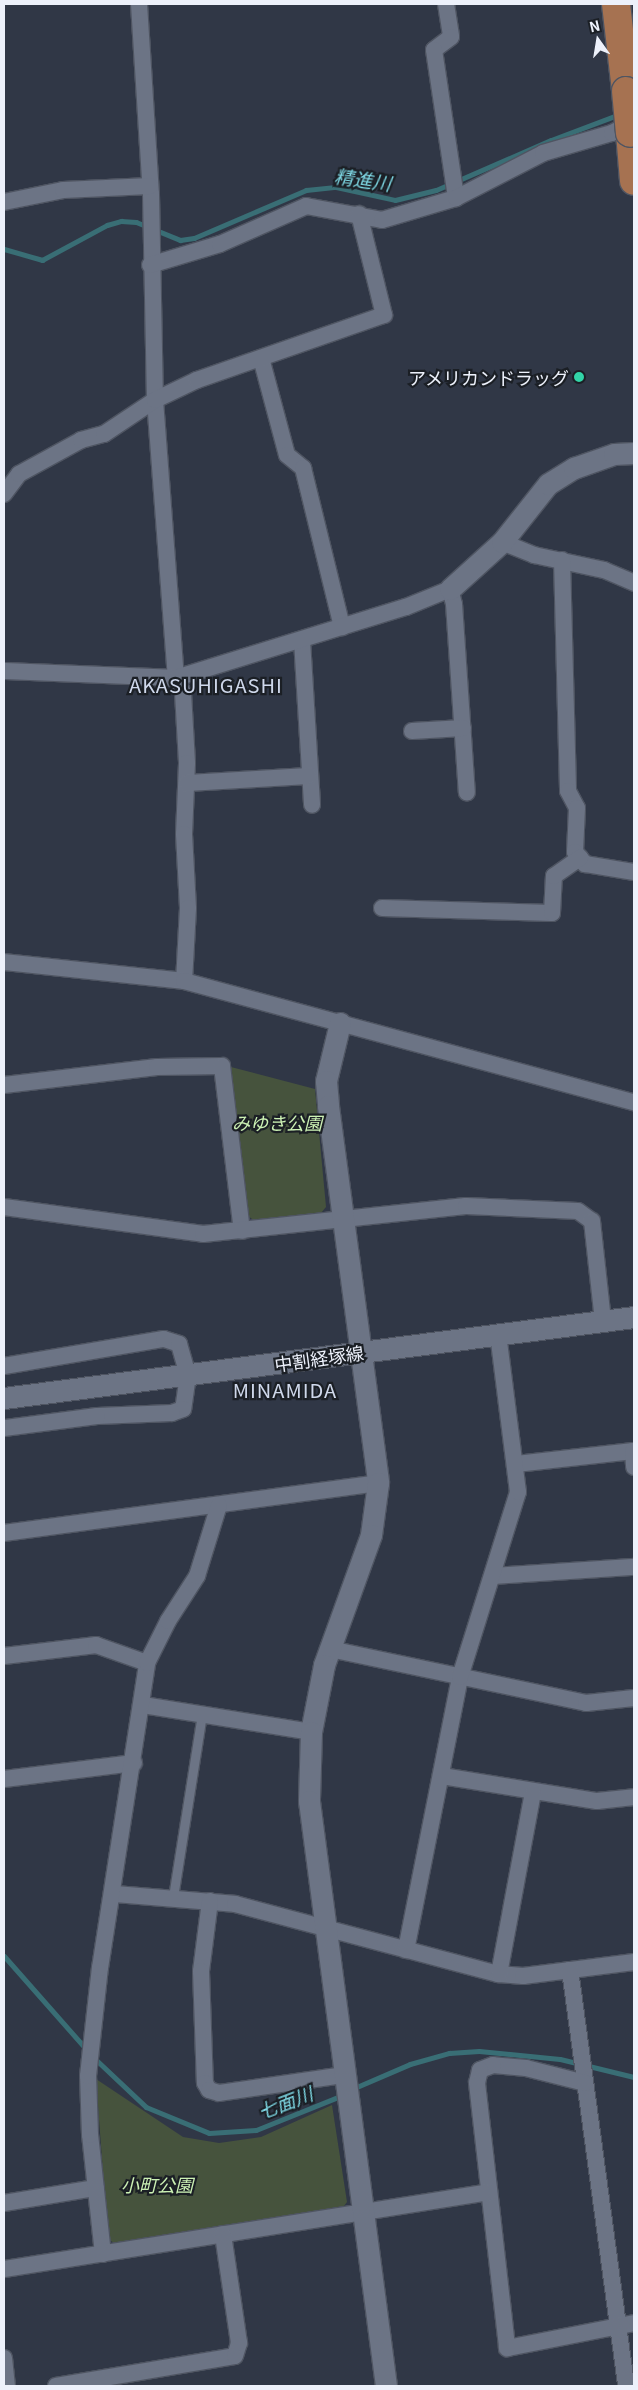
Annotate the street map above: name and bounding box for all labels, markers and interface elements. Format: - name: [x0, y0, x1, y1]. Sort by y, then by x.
- text: N: [587, 14, 602, 36]
- north arrow: [573, 15, 623, 65]
- water label: 精進川: [333, 164, 393, 194]
- place label: アメリカンドラッグ: [407, 366, 569, 388]
- marker: アメリカンドラッグ: [573, 371, 585, 383]
- district label: AKASUHIGASHI: [128, 672, 284, 696]
- park label: みゆき公園: [232, 1111, 322, 1133]
- street label: 中割経塚線: [273, 1341, 365, 1375]
- district label: MINAMIDA: [232, 1377, 338, 1401]
- water label: 七面川: [254, 2081, 316, 2123]
- park label: 小町公園: [121, 2173, 193, 2195]

